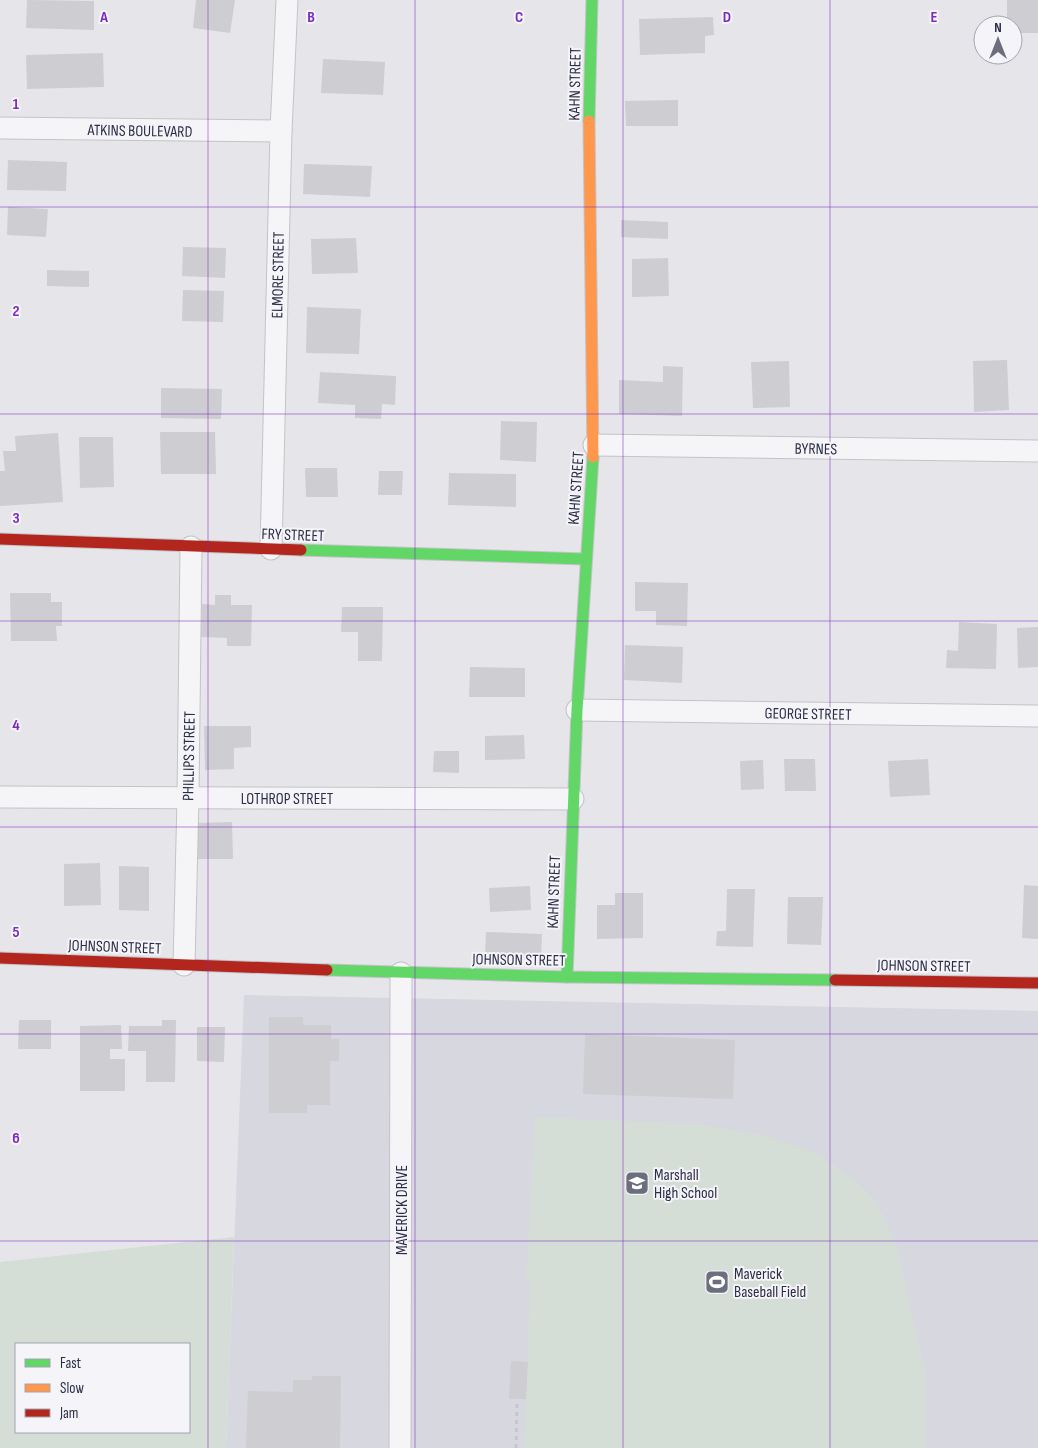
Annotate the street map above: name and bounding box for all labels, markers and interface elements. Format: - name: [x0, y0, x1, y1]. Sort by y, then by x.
- text: A: [99, 8, 108, 27]
- text: B: [307, 8, 315, 27]
- text: C: [515, 8, 523, 27]
- text: D: [723, 8, 731, 27]
- text: E: [931, 8, 938, 27]
- north arrow: [973, 15, 1023, 65]
- text: N: [994, 19, 1002, 36]
- street label: KAHN STREET: [565, 47, 586, 121]
- text: 1: [13, 95, 20, 114]
- street label: ATKINS BOULEVARD: [86, 121, 193, 142]
- street label: ELMORE STREET: [268, 231, 289, 319]
- text: 2: [12, 302, 20, 321]
- street label: BYRNES: [794, 440, 838, 459]
- street label: KAHN STREET: [564, 450, 589, 525]
- text: 3: [12, 509, 20, 528]
- street label: FRY STREET: [261, 525, 325, 546]
- street label: GEORGE STREET: [764, 704, 852, 725]
- street label: PHILLIPS STREET: [179, 711, 200, 801]
- text: 4: [12, 716, 20, 735]
- street label: LOTHROP STREET: [241, 790, 334, 809]
- street label: KAHN STREET: [544, 855, 565, 929]
- text: 5: [12, 923, 20, 942]
- street label: JOHNSON STREET: [67, 936, 162, 959]
- street label: JOHNSON STREET: [471, 950, 566, 971]
- street label: JOHNSON STREET: [876, 956, 971, 977]
- text: 6: [12, 1129, 20, 1148]
- street label: MAVERICK DRIVE: [393, 1165, 412, 1255]
- place label: Marshall High School: [654, 1166, 717, 1203]
- school or university icon: Marshall High School: [624, 1170, 650, 1196]
- place label: Maverick Baseball Field: [734, 1265, 806, 1302]
- sports icon: Maverick Baseball Field: [704, 1269, 730, 1295]
- legend: [15, 1343, 190, 1433]
- text: Fast: [60, 1354, 82, 1373]
- text: Slow: [60, 1379, 84, 1398]
- text: Jam: [59, 1404, 78, 1423]

